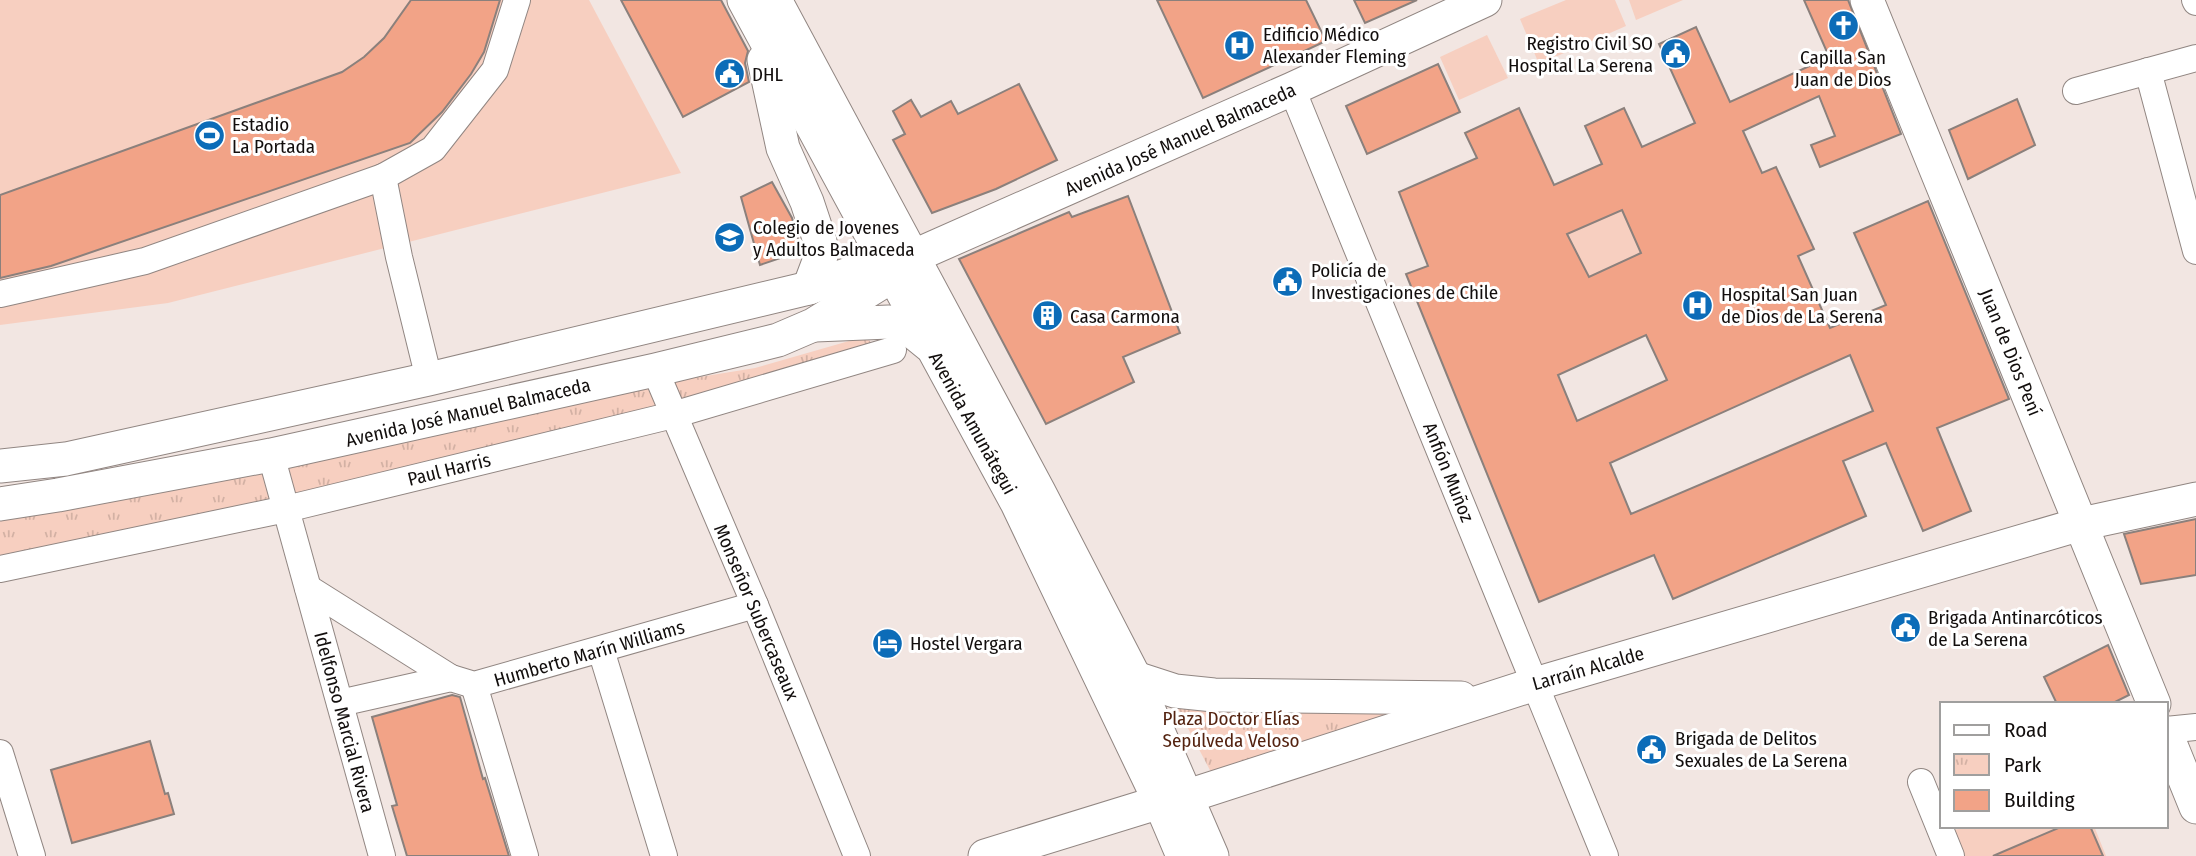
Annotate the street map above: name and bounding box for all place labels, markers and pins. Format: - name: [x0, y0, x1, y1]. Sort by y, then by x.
- church icon: Capilla San Juan de Dios: [1826, 9, 1860, 43]
- place label: Edificio Médico Alexander Fleming: [1263, 23, 1406, 68]
- hospital icon: Edificio Médico Alexander Fleming: [1223, 28, 1257, 62]
- place label: Registro Civil SO Hospital La Serena: [1508, 32, 1653, 77]
- public building icon: Registro Civil SO Hospital La Serena: [1659, 37, 1693, 71]
- place label: Capilla San Juan de Dios: [1795, 46, 1891, 91]
- public building icon: DHL: [712, 57, 746, 91]
- place label: DHL: [752, 63, 784, 86]
- place label: Estadio La Portada: [232, 113, 315, 158]
- sports icon: Estadio La Portada: [192, 118, 226, 152]
- place label: Colegio de Jovenes y Adultos Balmaceda: [753, 216, 915, 261]
- school or university icon: Colegio de Jovenes y Adultos Balmaceda: [713, 221, 747, 255]
- place label: Policía de Investigaciones de Chile: [1311, 259, 1498, 304]
- public building icon: Policía de Investigaciones de Chile: [1271, 264, 1305, 298]
- place label: Hospital San Juan de Dios de La Serena: [1721, 283, 1883, 328]
- hospital icon: Hospital San Juan de Dios de La Serena: [1681, 288, 1715, 322]
- building icon: Casa Carmona: [1030, 299, 1064, 333]
- place label: Casa Carmona: [1070, 305, 1180, 328]
- place label: Brigada Antinarcóticos de La Serena: [1928, 606, 2103, 651]
- public building icon: Brigada Antinarcóticos de La Serena: [1888, 611, 1922, 645]
- hotel icon: Hostel Vergara: [870, 626, 904, 660]
- place label: Hostel Vergara: [910, 632, 1023, 655]
- place label: Brigada de Delitos Sexuales de La Serena: [1675, 727, 1847, 772]
- public building icon: Brigada de Delitos Sexuales de La Serena: [1635, 732, 1669, 766]

